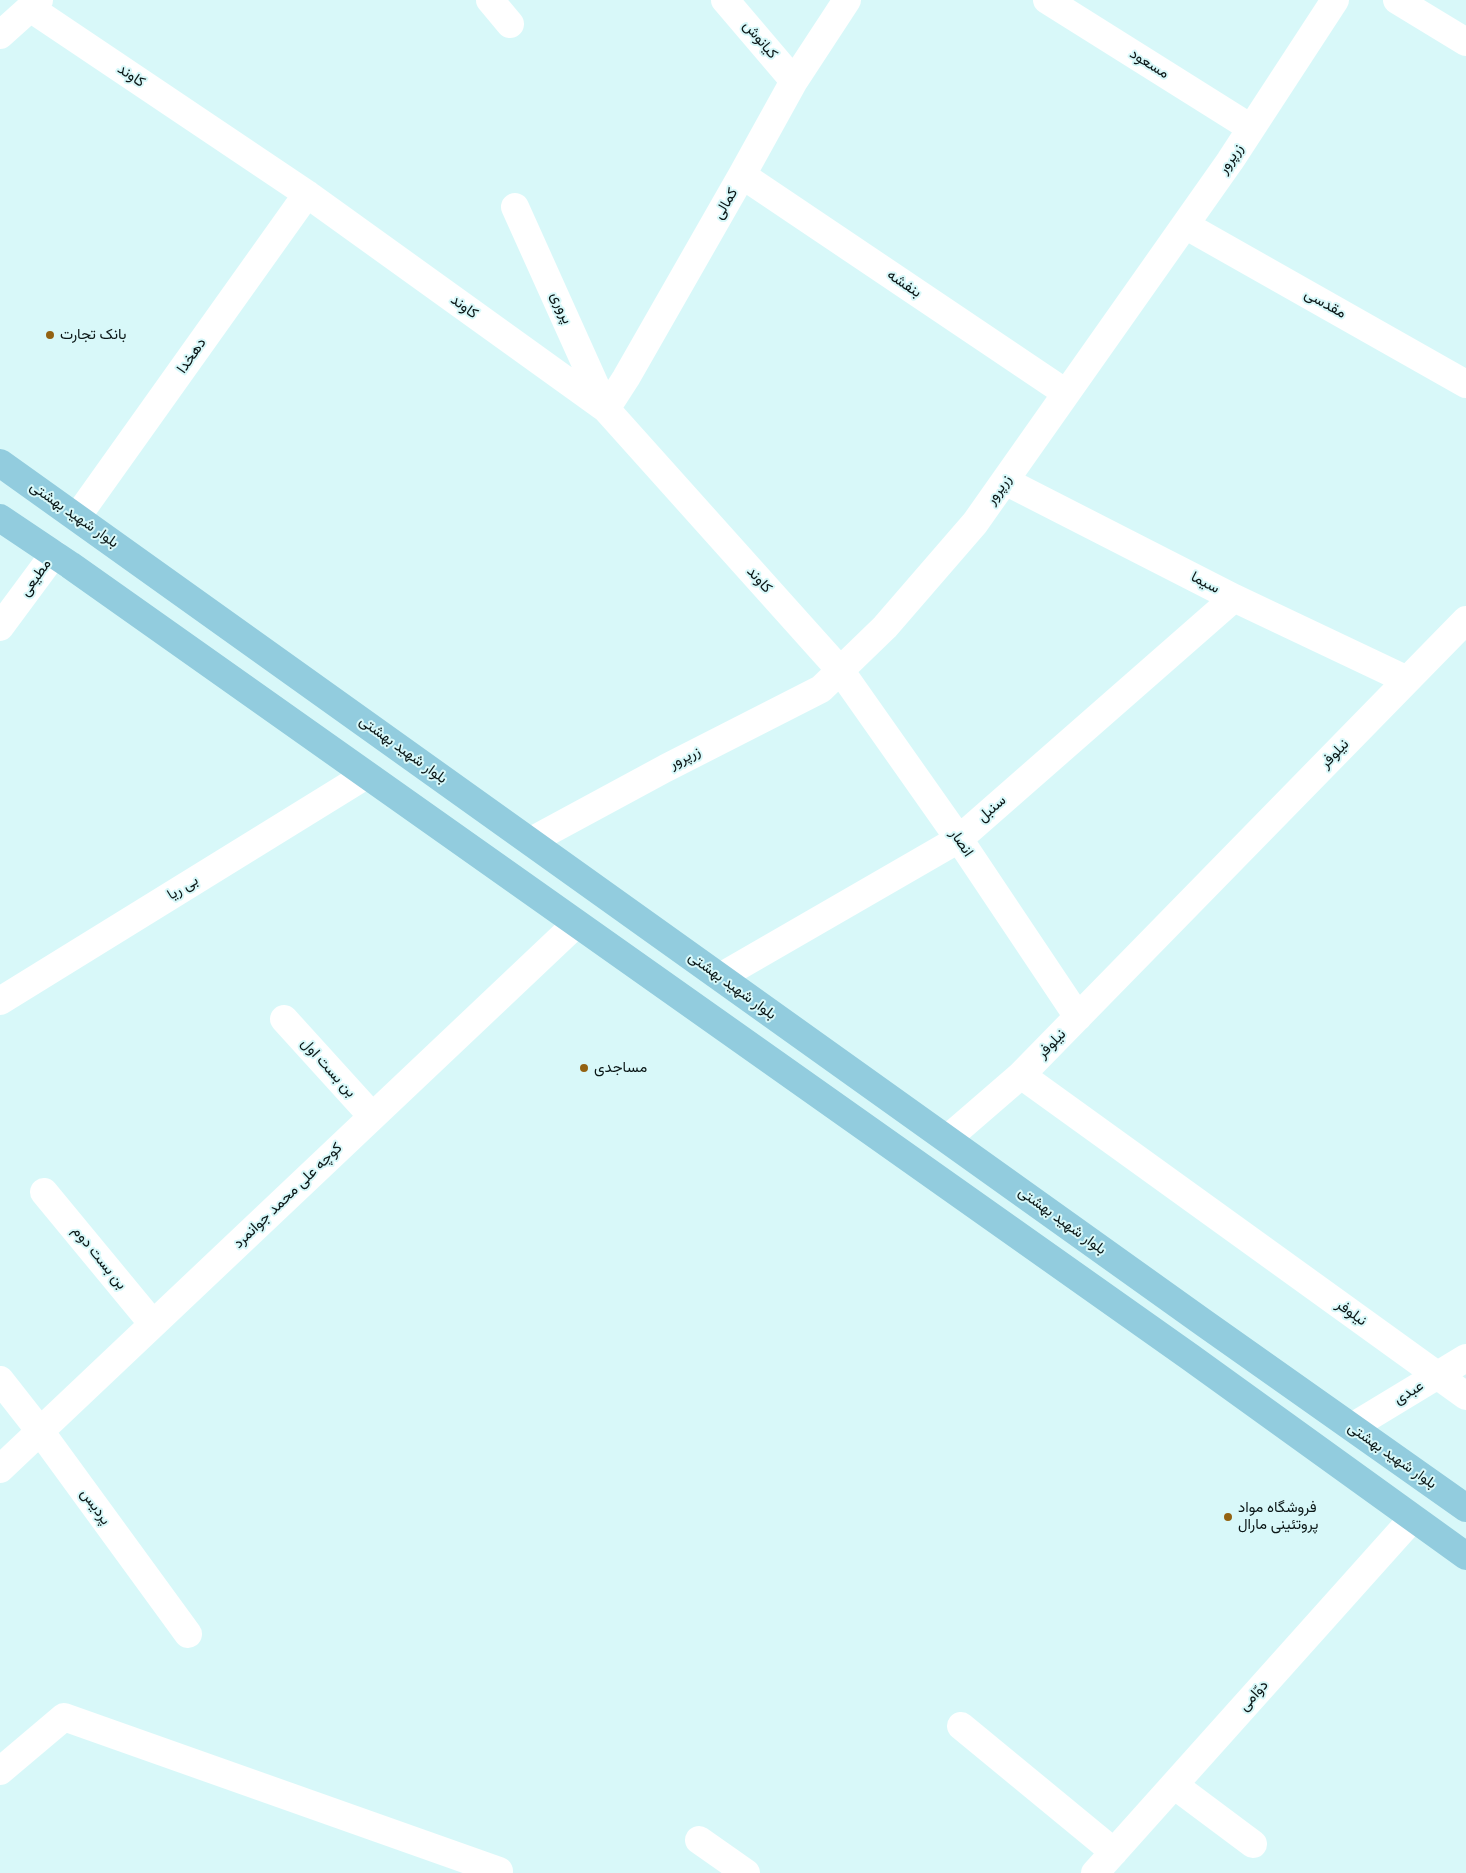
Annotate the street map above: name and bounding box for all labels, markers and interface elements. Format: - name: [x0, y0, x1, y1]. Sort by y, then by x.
- street label: کیانوش: [739, 17, 781, 63]
- street label: مسعود: [1126, 45, 1172, 83]
- street label: کاوند: [114, 60, 148, 92]
- street label: زرپرور: [1214, 140, 1248, 178]
- street label: کمالی: [710, 185, 742, 223]
- street label: بنفشه: [883, 266, 925, 302]
- street label: مقدسی: [1301, 285, 1349, 323]
- street label: پروری: [546, 289, 576, 327]
- street label: کاوند: [447, 291, 481, 323]
- place label: بانک تجارت: [60, 326, 126, 344]
- marker: بانک تجارت: [44, 329, 56, 341]
- street label: دهخدا: [173, 335, 211, 377]
- street label: زرپرور: [982, 471, 1016, 509]
- street label: بلوار شهید بهشتی: [26, 478, 122, 552]
- street label: مطیعی: [16, 556, 56, 600]
- street label: کاوند: [742, 563, 776, 597]
- street label: سیما: [1188, 568, 1222, 598]
- street label: بلوار شهید بهشتی: [355, 712, 451, 788]
- street label: نیلوفر: [1317, 736, 1353, 772]
- street label: زرپرور: [666, 743, 704, 773]
- street label: سنبل: [974, 792, 1010, 826]
- street label: انصار: [945, 826, 977, 860]
- street label: بی ریا: [164, 872, 202, 904]
- street label: بلوار شهید بهشتی: [684, 948, 780, 1024]
- street label: نیلوفر: [1034, 1026, 1070, 1062]
- street label: بن بست اول: [297, 1035, 359, 1101]
- place label: مساجدی: [594, 1059, 647, 1077]
- marker: مساجدی: [578, 1062, 590, 1074]
- street label: کوچه علی محمد جوانمرد: [230, 1139, 346, 1253]
- street label: بلوار شهید بهشتی: [1014, 1183, 1110, 1259]
- street label: بن بست دوم: [68, 1223, 130, 1293]
- street label: نیلوفر: [1332, 1296, 1370, 1330]
- street label: عبدی: [1391, 1377, 1427, 1409]
- street label: بلوار شهید بهشتی: [1344, 1419, 1440, 1493]
- street label: پردیس: [76, 1485, 114, 1529]
- place label: فروشگاه مواد پروتئینی مارال: [1238, 1499, 1318, 1534]
- marker: فروشگاه مواد پروتئینی مارال: [1222, 1511, 1234, 1523]
- street label: دوّامی: [1235, 1677, 1273, 1715]

